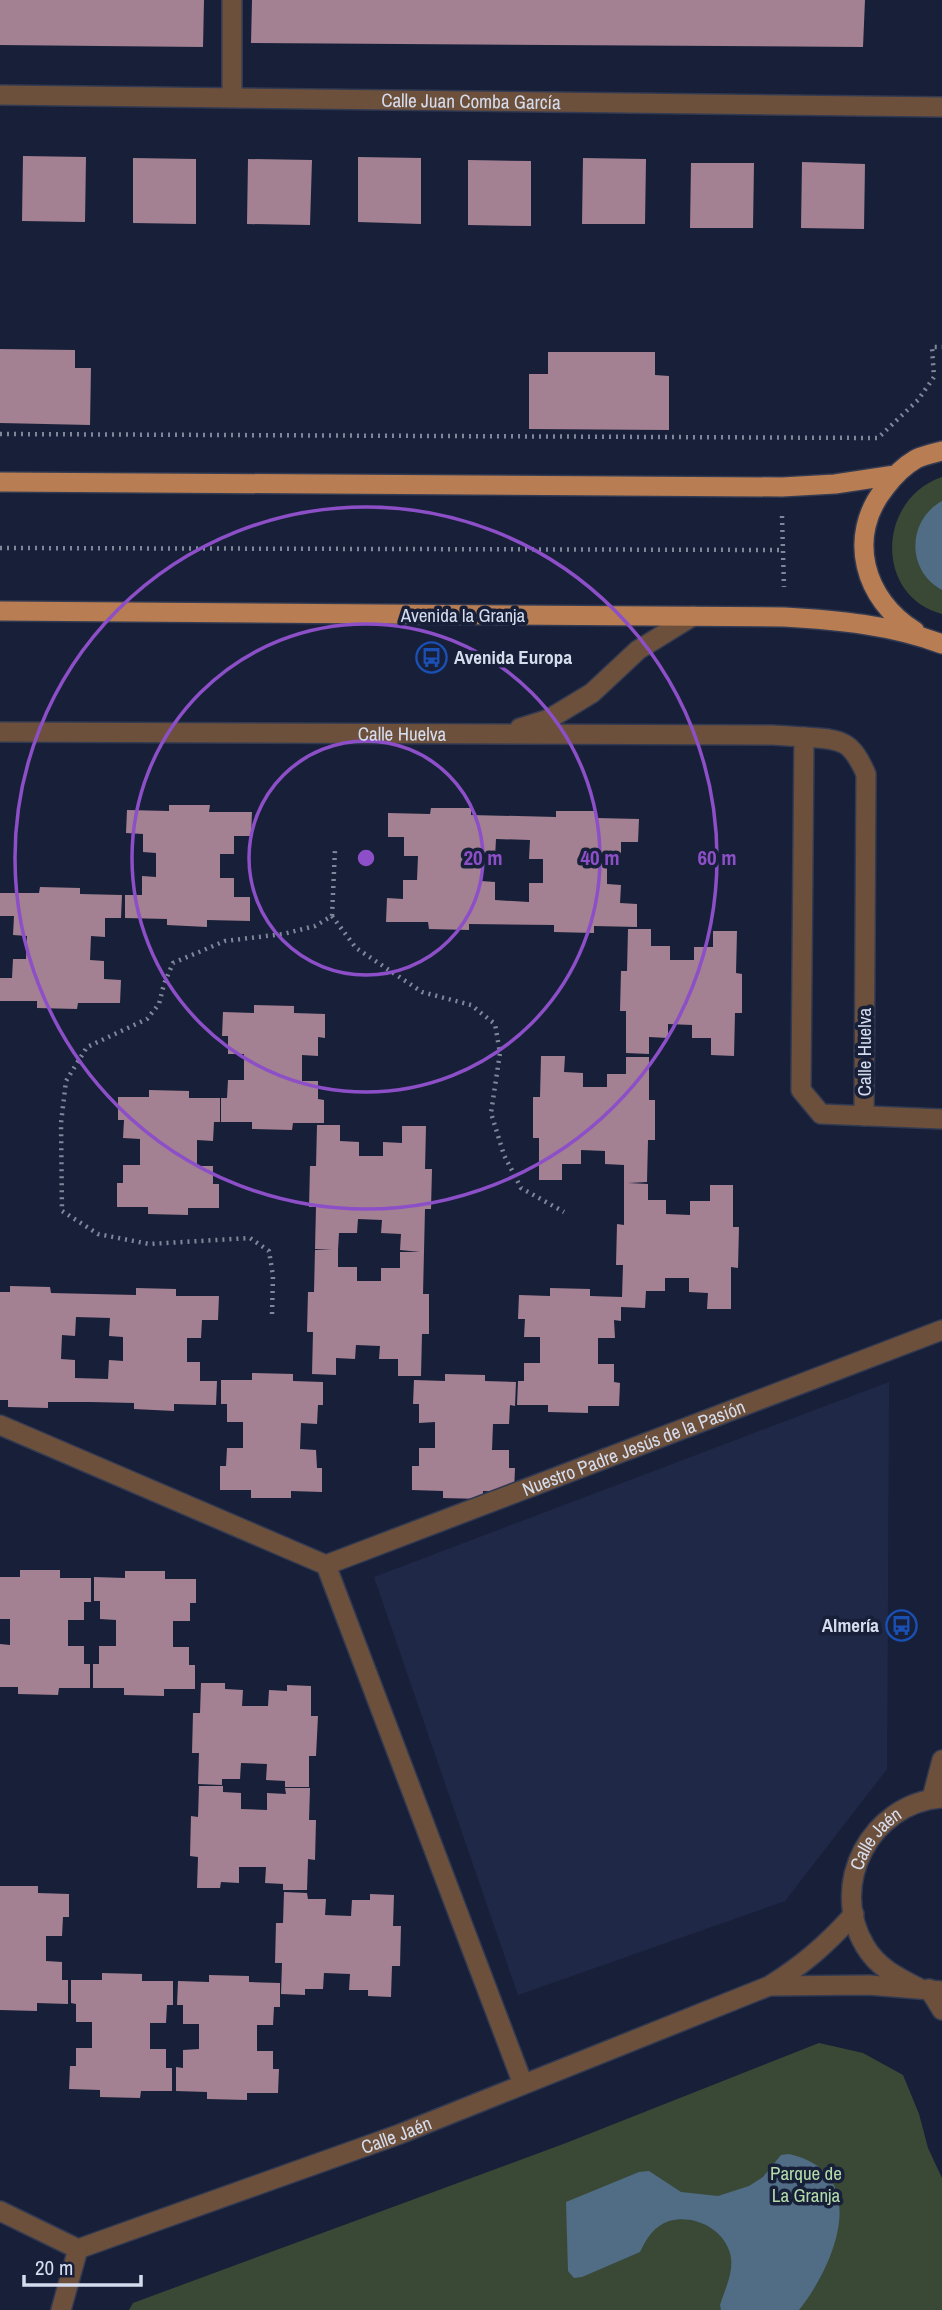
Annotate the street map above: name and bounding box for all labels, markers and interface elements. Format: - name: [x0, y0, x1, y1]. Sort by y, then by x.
- street label: Calle Juan Comba García: [381, 87, 561, 115]
- street label: Avenida la Granja: [400, 602, 526, 628]
- bus stop icon: Avenida Europa: [414, 640, 448, 674]
- place label: Avenida Europa: [454, 644, 572, 670]
- street label: Calle Huelva: [358, 720, 447, 747]
- text: 20 m: [463, 843, 503, 872]
- text: 40 m: [580, 843, 620, 872]
- text: 60 m: [697, 843, 737, 872]
- centre of rings: [354, 846, 378, 870]
- street label: Calle Huelva: [851, 1008, 877, 1096]
- street label: Nuestro Padre Jesús de la Pasión: [518, 1393, 749, 1502]
- bus stop icon: Almería: [885, 1608, 919, 1642]
- place label: Almería: [822, 1612, 879, 1638]
- street label: Calle Jaén: [843, 1801, 906, 1873]
- street label: Calle Jaén: [357, 2110, 435, 2160]
- park label: Parque de La Granja: [770, 2160, 842, 2208]
- scale bar: [24, 2244, 142, 2288]
- text: 20 m: [35, 2253, 73, 2282]

